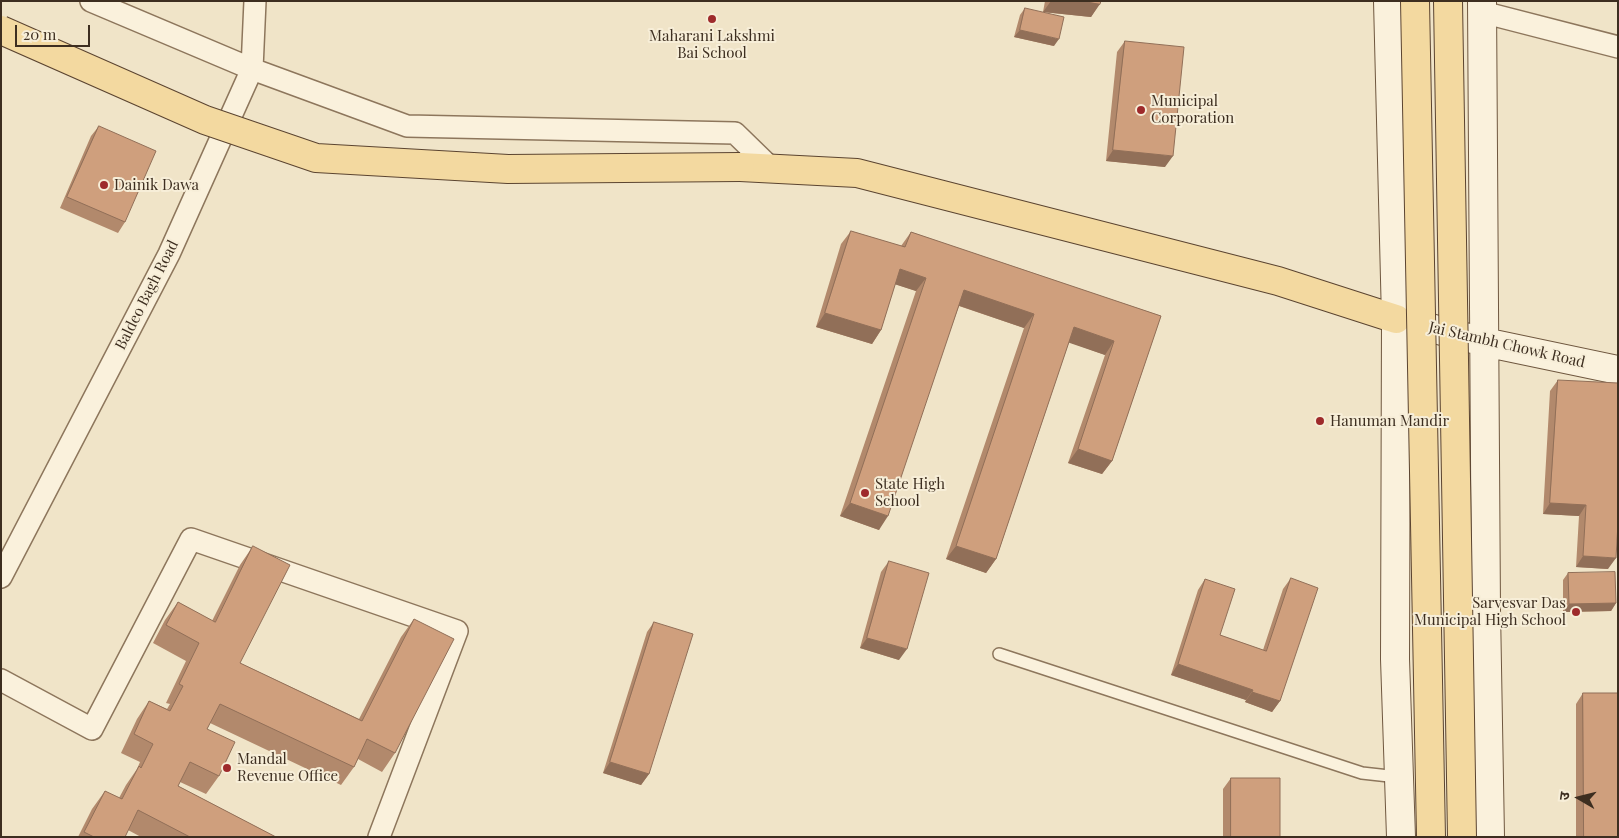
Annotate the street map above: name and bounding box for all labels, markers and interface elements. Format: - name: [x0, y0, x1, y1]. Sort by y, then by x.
- marker: Maharani Lakshmi Bai School: [706, 13, 718, 25]
- scale bar: [18, 15, 92, 47]
- text: 20 m: [23, 24, 56, 44]
- place label: Maharani Lakshmi Bai School: [649, 27, 775, 62]
- place label: Municipal Corporation: [1151, 92, 1234, 127]
- marker: Municipal Corporation: [1135, 104, 1147, 116]
- place label: Dainik Dawa: [114, 176, 199, 194]
- marker: Dainik Dawa: [98, 179, 110, 191]
- street label: Baldeo Bagh Road: [112, 237, 182, 353]
- street label: Jai Stambh Chowk Road: [1427, 318, 1587, 372]
- place label: Hanuman Mandir: [1330, 412, 1449, 430]
- marker: Hanuman Mandir: [1314, 415, 1326, 427]
- place label: State High School: [875, 475, 945, 510]
- marker: State High School: [859, 487, 871, 499]
- place label: Sarvesvar Das Municipal High School: [1414, 594, 1566, 629]
- marker: Sarvesvar Das Municipal High School: [1570, 606, 1582, 618]
- place label: Mandal Revenue Office: [237, 750, 338, 785]
- marker: Mandal Revenue Office: [221, 762, 233, 774]
- north arrow: [1554, 773, 1604, 823]
- text: उ: [1554, 790, 1574, 801]

